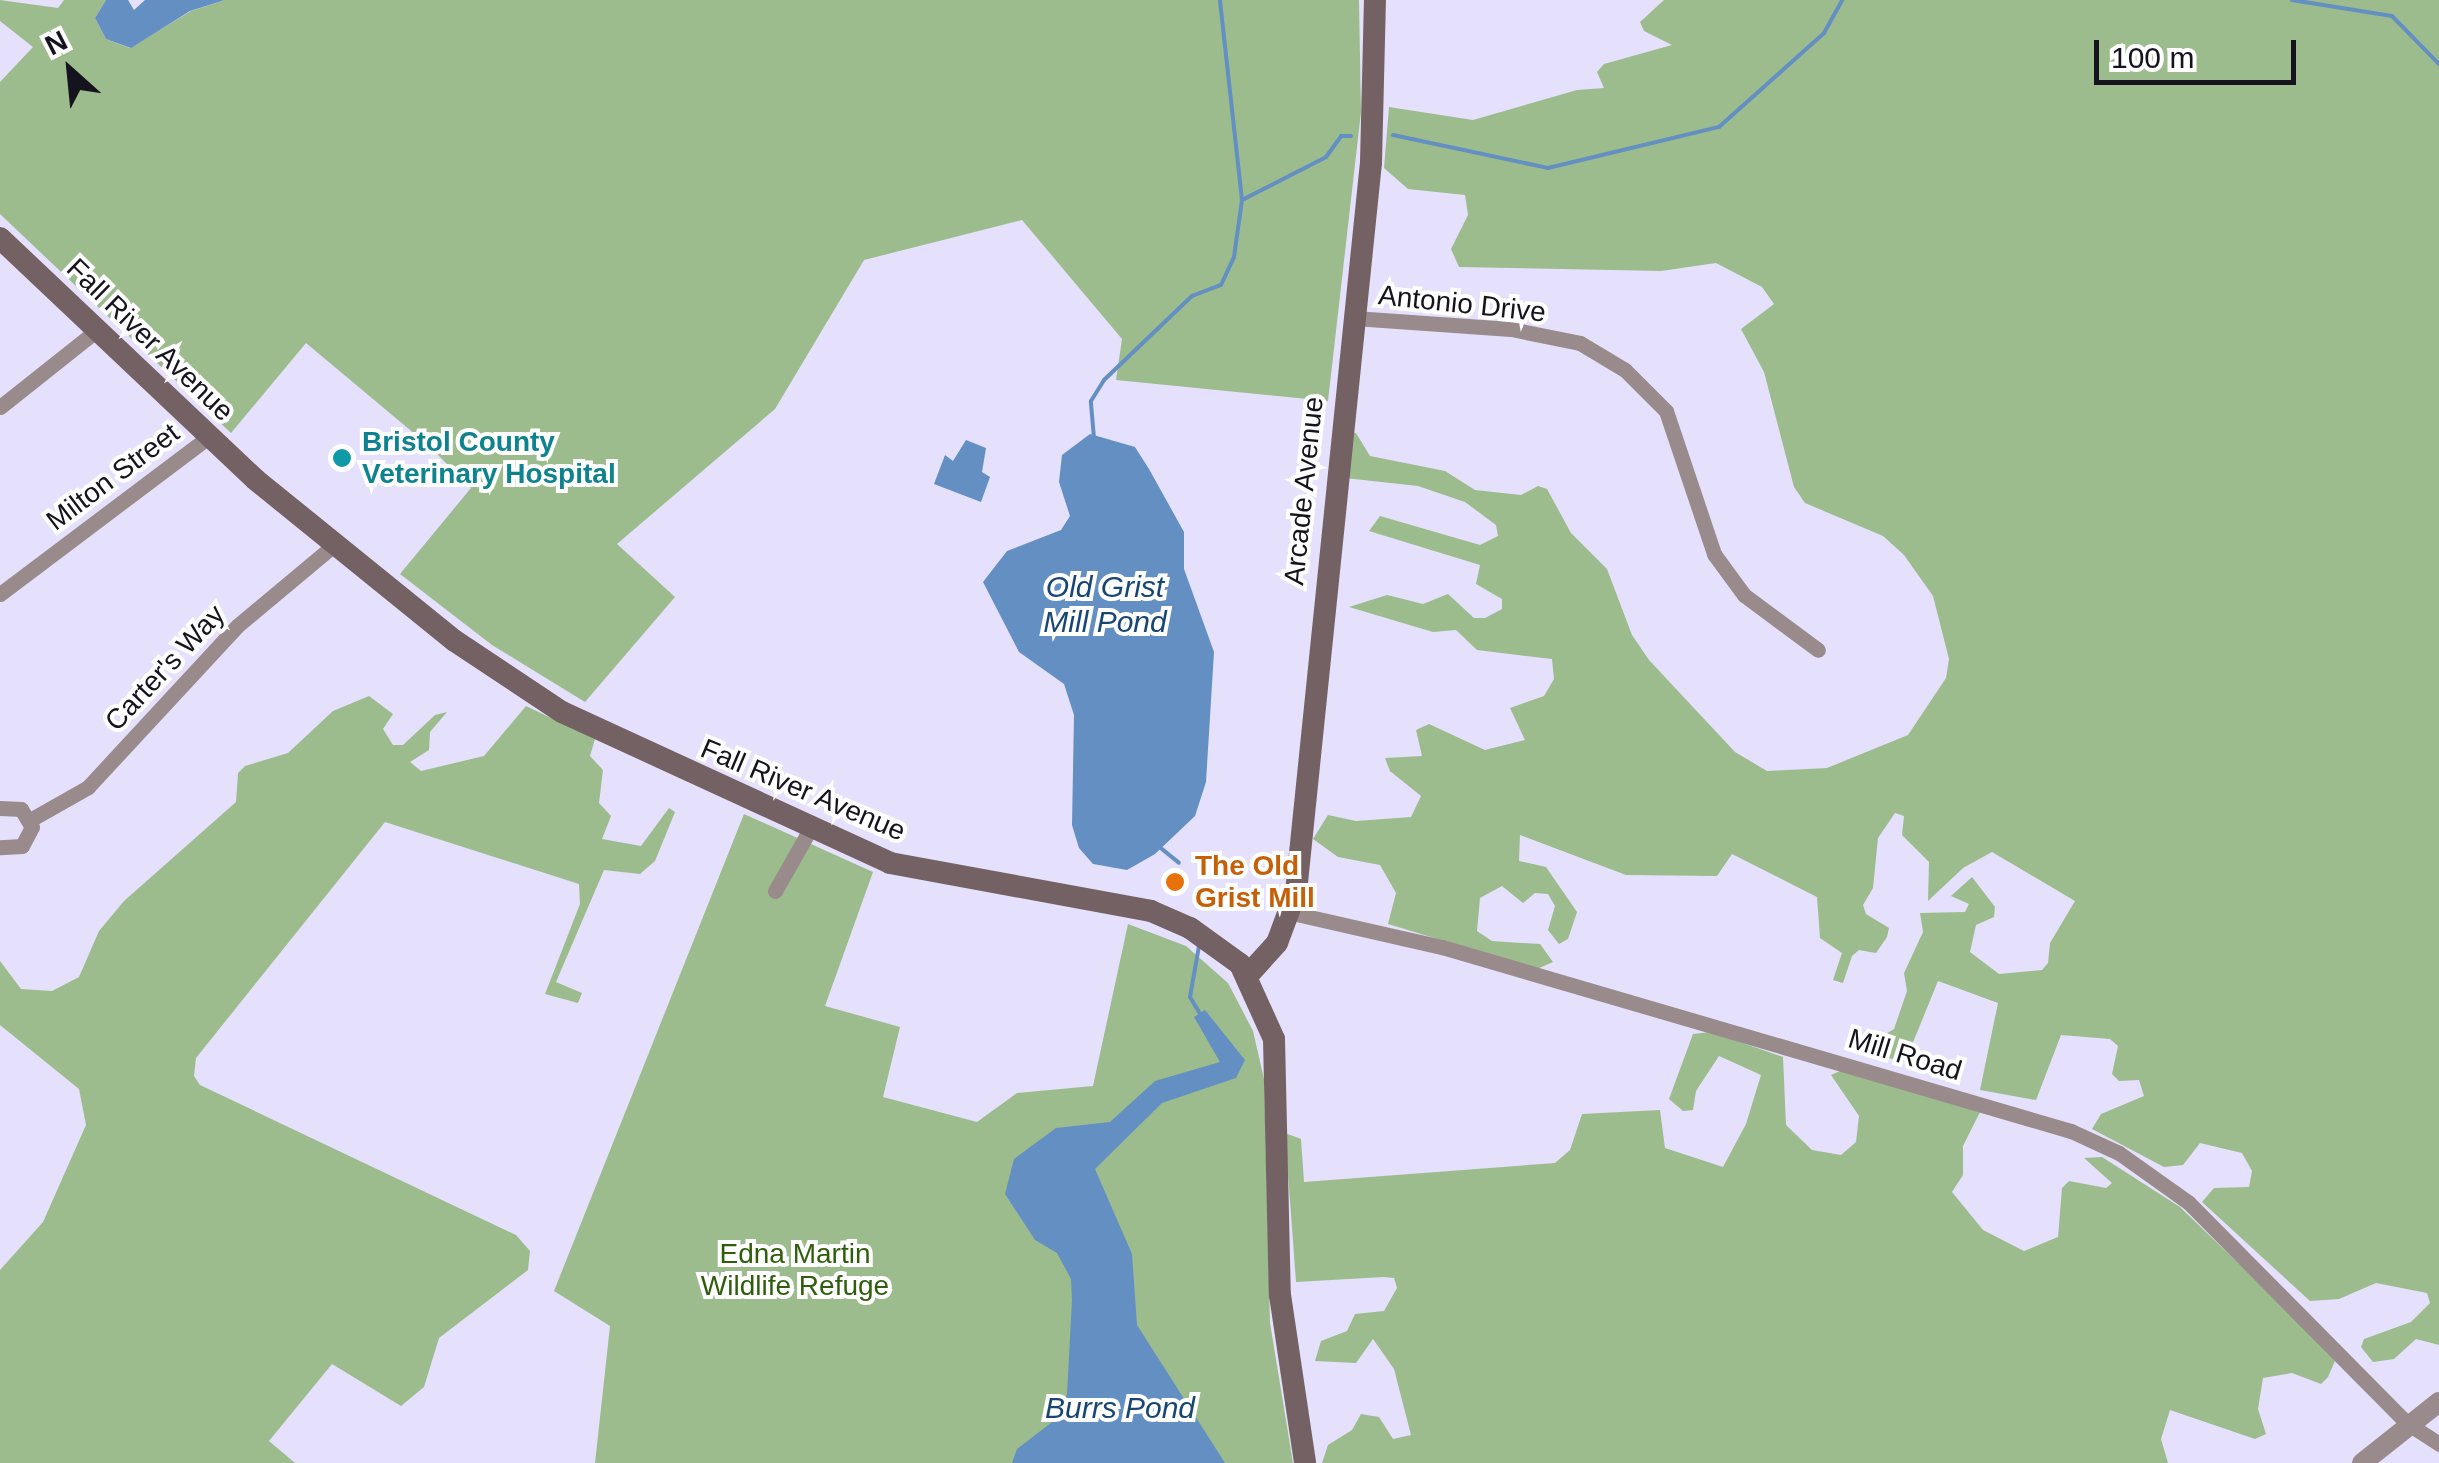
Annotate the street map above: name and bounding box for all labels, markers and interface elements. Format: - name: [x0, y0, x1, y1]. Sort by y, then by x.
- north arrow: [20, 20, 120, 120]
- scale bar: [2099, 20, 2302, 82]
- text: N: [40, 24, 72, 61]
- text: 100 m: [2111, 41, 2194, 74]
- street label: Fall River Avenue: [59, 251, 241, 429]
- street label: Antonio Drive: [1377, 279, 1547, 329]
- street label: Arcade Avenue: [1277, 394, 1331, 588]
- street label: Milton Street: [40, 416, 186, 538]
- place label: Bristol County Veterinary Hospital: [362, 425, 616, 491]
- marker: Bristol County Veterinary Hospital: [331, 447, 353, 469]
- water label: Old Grist Mill Pond: [1043, 569, 1167, 640]
- street label: Carter's Way: [98, 598, 232, 738]
- street label: Fall River Avenue: [695, 731, 911, 849]
- place label: The Old Grist Mill: [1195, 849, 1315, 915]
- marker: The Old Grist Mill: [1164, 871, 1186, 893]
- street label: Mill Road: [1844, 1022, 1966, 1088]
- park label: Edna Martin Wildlife Refuge: [701, 1237, 889, 1303]
- water label: Burrs Pond: [1045, 1390, 1195, 1426]

